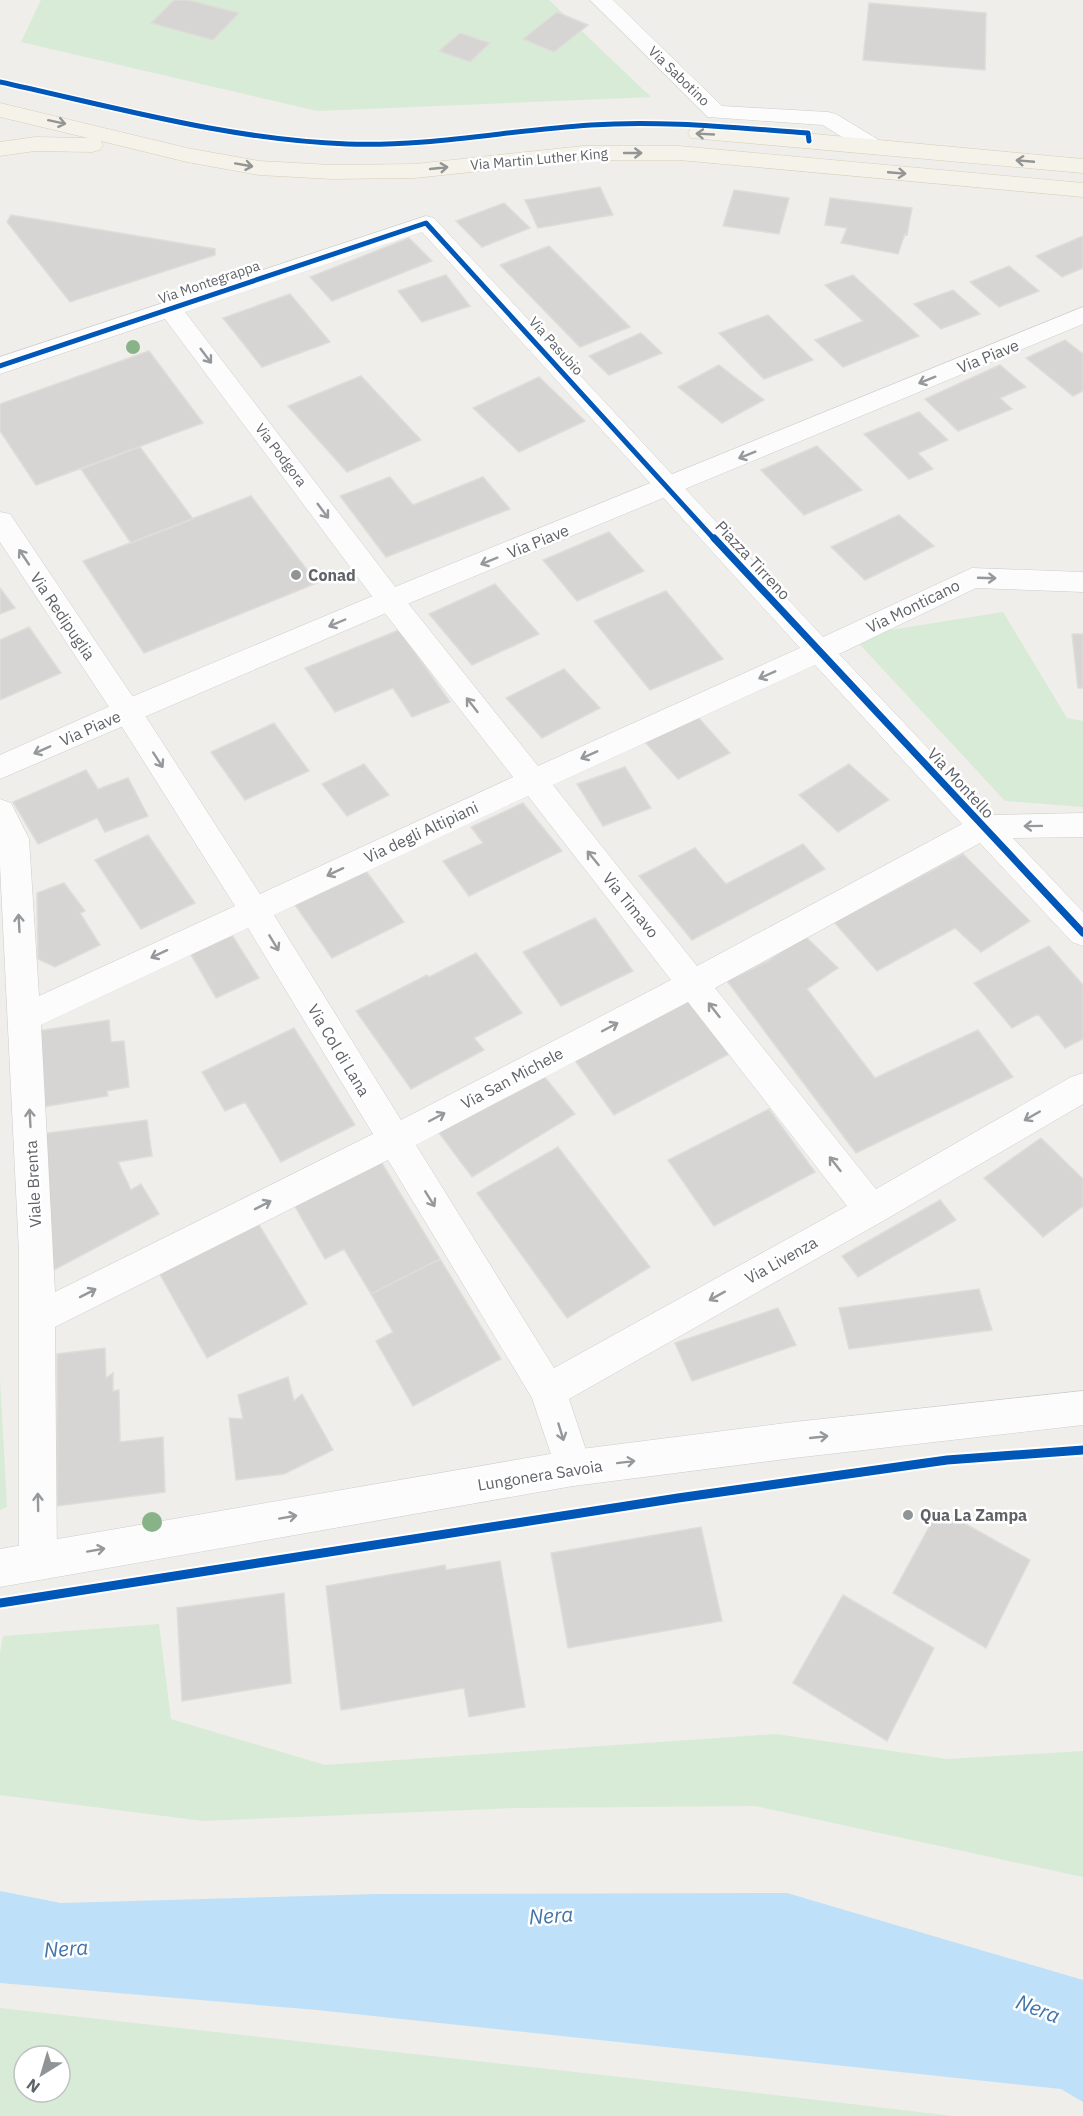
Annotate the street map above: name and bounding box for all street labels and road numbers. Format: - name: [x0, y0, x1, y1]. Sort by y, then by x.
- street label: Via Sabotino: [644, 42, 714, 110]
- street label: Via Martin Luther King: [469, 144, 609, 174]
- street label: Via Montegrappa: [156, 256, 263, 308]
- street label: Via Pasubio: [525, 313, 587, 379]
- street label: Via Piave: [954, 335, 1022, 377]
- street label: Via Podgora: [251, 420, 311, 491]
- street label: Piazza Tirreno: [711, 516, 795, 604]
- street label: Via Piave: [504, 520, 572, 562]
- street label: Via Redipuglia: [26, 568, 100, 664]
- street label: Via Monticano: [863, 575, 963, 637]
- street label: Via Piave: [56, 706, 124, 750]
- street label: Via Montello: [923, 744, 999, 822]
- street label: Via degli Altipiani: [361, 797, 481, 867]
- street label: Via Timavo: [599, 868, 663, 942]
- street label: Via Col di Lana: [304, 1000, 375, 1100]
- street label: Via San Michele: [457, 1043, 567, 1113]
- street label: Viale Brenta: [21, 1139, 45, 1228]
- street label: Via Livenza: [741, 1232, 821, 1288]
- street label: Lungonera Savoia: [476, 1455, 604, 1495]

